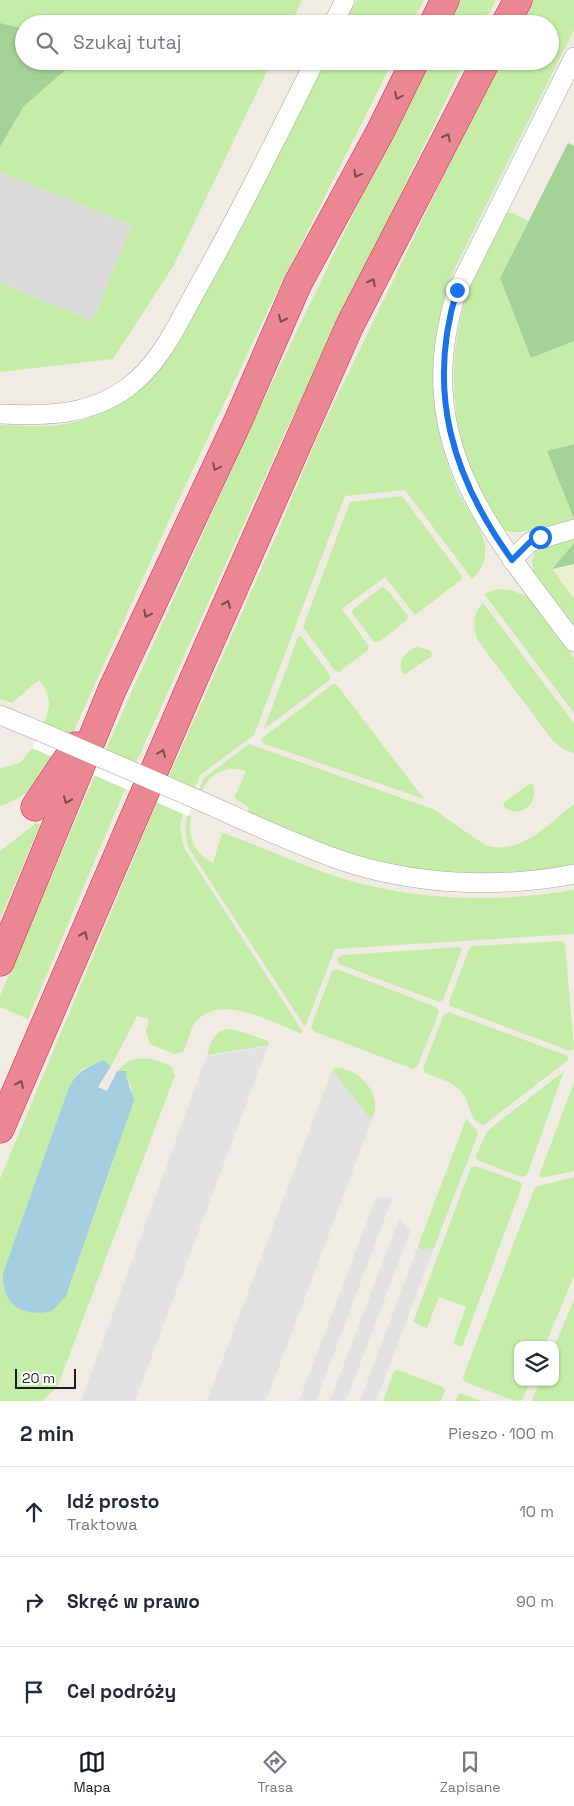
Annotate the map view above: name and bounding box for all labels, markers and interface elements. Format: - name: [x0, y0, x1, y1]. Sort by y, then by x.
- search box: [15, 15, 559, 70]
- icon: search: [33, 29, 61, 57]
- text: Szukaj tutaj: [73, 30, 181, 55]
- one-way arrow: [394, 91, 404, 100]
- one-way arrow: [441, 134, 451, 143]
- one-way arrow: [353, 169, 363, 178]
- one-way arrow: [366, 278, 376, 287]
- route end: [446, 279, 469, 302]
- one-way arrow: [278, 314, 289, 323]
- one-way arrow: [212, 462, 222, 471]
- route start: [529, 526, 552, 549]
- one-way arrow: [220, 600, 231, 609]
- one-way arrow: [143, 609, 154, 618]
- one-way arrow: [156, 750, 166, 758]
- one-way arrow: [62, 795, 73, 804]
- one-way arrow: [78, 931, 88, 940]
- one-way arrow: [13, 1080, 24, 1089]
- map controls: [514, 1341, 559, 1386]
- button: layers: [514, 1341, 559, 1386]
- scale bar: [15, 1366, 76, 1389]
- text: 20 m: [22, 1369, 55, 1387]
- text: 2 min: [20, 1420, 74, 1447]
- text: Pieszo · 100 m: [448, 1423, 554, 1444]
- text: Idź prosto: [67, 1489, 159, 1514]
- icon: ahead: [20, 1498, 48, 1526]
- text: 10 m: [519, 1501, 554, 1522]
- text: Traktowa: [67, 1514, 137, 1535]
- icon: right: [20, 1588, 48, 1616]
- text: Skręć w prawo: [67, 1589, 200, 1614]
- text: 90 m: [516, 1591, 554, 1612]
- icon: arrive: [20, 1678, 48, 1706]
- text: Cel podróży: [67, 1679, 176, 1704]
- tab: Mapa: [73, 1748, 111, 1796]
- tab: Trasa: [257, 1748, 293, 1796]
- tab: Zapisane: [440, 1748, 501, 1796]

